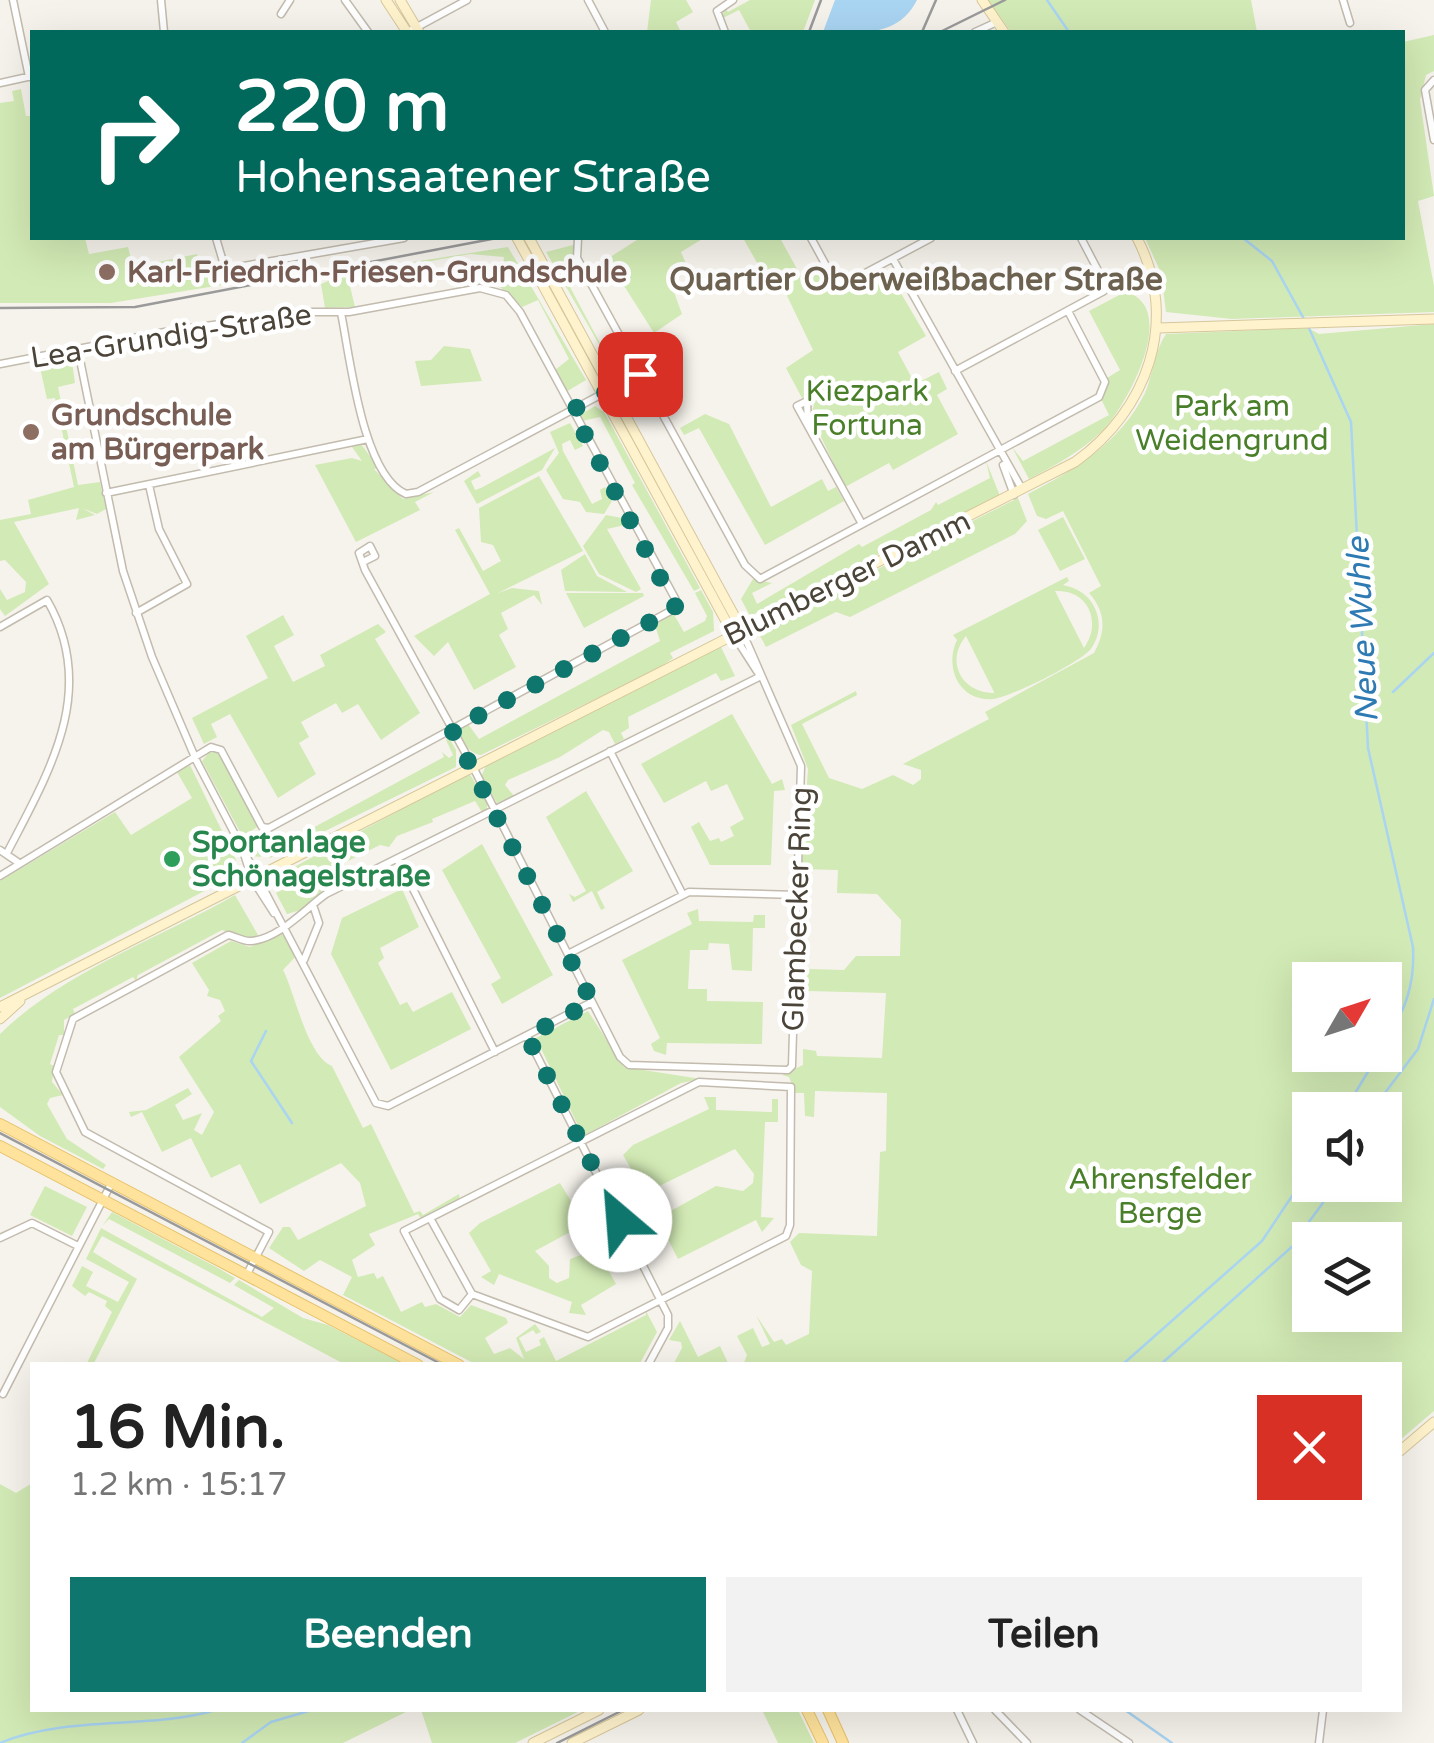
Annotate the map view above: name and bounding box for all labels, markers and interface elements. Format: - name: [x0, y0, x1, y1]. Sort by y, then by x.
- text: 220 m: [235, 66, 449, 150]
- icon: right: [70, 70, 200, 200]
- text: Hohensaatener Straße: [235, 151, 711, 205]
- place label: Karl-Friedrich-Friesen-Grundschule: [127, 254, 627, 291]
- marker: Karl-Friedrich-Friesen-Grundschule: [96, 261, 118, 283]
- district label: Quartier Oberweißbacher Straße: [669, 261, 1163, 299]
- street label: Lea-Grundig-Straße: [28, 296, 314, 377]
- pin: [598, 332, 683, 417]
- icon: arrive: [613, 347, 668, 402]
- park label: Kiezpark Fortuna: [805, 373, 929, 444]
- park label: Park am Weidengrund: [1135, 388, 1329, 459]
- place label: Grundschule am Bürgerpark: [51, 397, 264, 468]
- marker: Grundschule am Bürgerpark: [20, 421, 42, 443]
- street label: Blumberger Damm: [718, 503, 977, 654]
- water label: Neue Wuhle: [1339, 534, 1387, 724]
- street label: Glambecker Ring: [775, 786, 820, 1032]
- place label: Sportanlage Schönagelstraße: [192, 824, 431, 895]
- marker: Sportanlage Schönagelstraße: [161, 848, 183, 870]
- north arrow: [1292, 962, 1402, 1072]
- map controls: [1292, 962, 1402, 1332]
- button: sound: [1292, 1092, 1402, 1202]
- park label: Ahrensfelder Berge: [1068, 1161, 1252, 1232]
- position arrow: [568, 1168, 672, 1272]
- button: layers: [1292, 1222, 1402, 1332]
- text: 16 Min.: [70, 1392, 285, 1464]
- button: close: [1257, 1395, 1362, 1500]
- text: 1.2 km · 15:17: [70, 1466, 287, 1504]
- button: Beenden: [70, 1577, 706, 1692]
- button: Teilen: [726, 1577, 1362, 1692]

